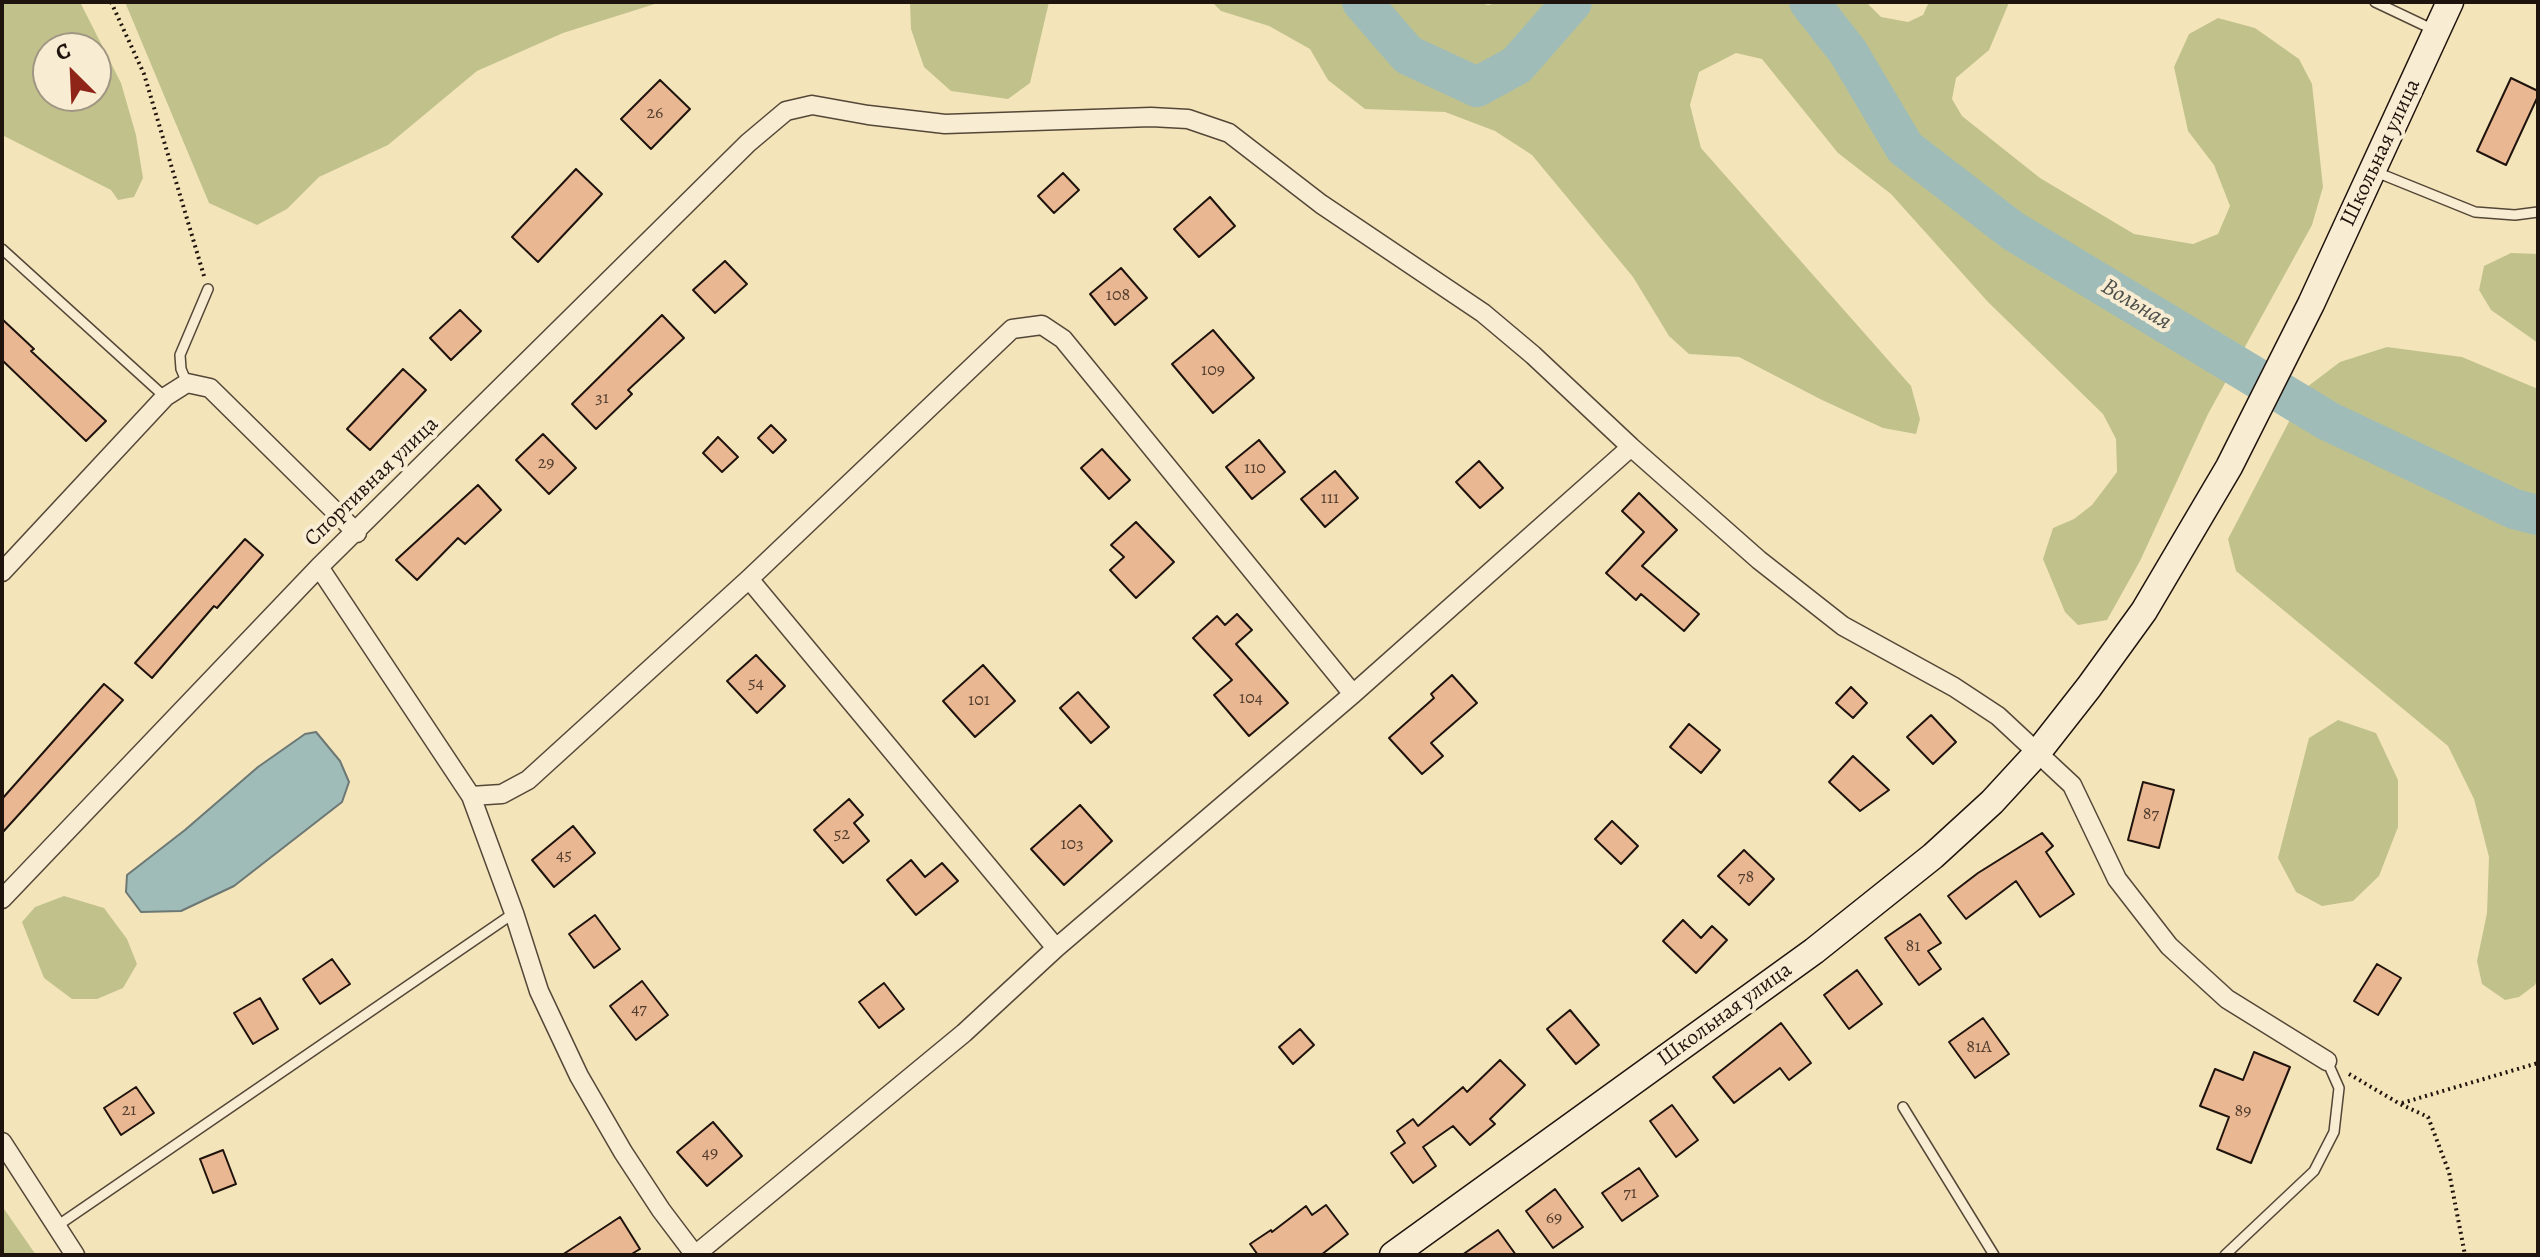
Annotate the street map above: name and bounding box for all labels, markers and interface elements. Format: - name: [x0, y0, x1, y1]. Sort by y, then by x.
- north arrow: [32, 32, 112, 112]
- text: С: [51, 35, 75, 68]
- street label: Школьная улица: [2335, 75, 2427, 231]
- house number: 26: [647, 103, 663, 125]
- water label: Вольная: [2096, 273, 2176, 337]
- house number: 108: [1106, 285, 1130, 307]
- house number: 109: [1201, 360, 1225, 382]
- house number: 31: [595, 388, 609, 410]
- street label: Спортивная улица: [300, 411, 444, 553]
- house number: 29: [538, 453, 554, 475]
- house number: 110: [1244, 458, 1266, 480]
- house number: 111: [1321, 488, 1339, 510]
- house number: 54: [748, 673, 764, 695]
- house number: 104: [1239, 688, 1263, 710]
- house number: 101: [968, 690, 990, 712]
- house number: 87: [2143, 804, 2159, 826]
- house number: 52: [834, 824, 850, 846]
- house number: 103: [1060, 834, 1084, 856]
- house number: 45: [556, 845, 572, 867]
- house number: 78: [1738, 867, 1754, 889]
- house number: 81: [1906, 936, 1920, 958]
- street label: Школьная улица: [1653, 957, 1797, 1073]
- house number: 47: [631, 999, 647, 1021]
- house number: 81А: [1966, 1037, 1992, 1059]
- house number: 21: [122, 1100, 136, 1122]
- house number: 89: [2235, 1101, 2251, 1123]
- house number: 49: [702, 1143, 718, 1165]
- house number: 71: [1623, 1183, 1637, 1205]
- house number: 69: [1546, 1208, 1562, 1230]

